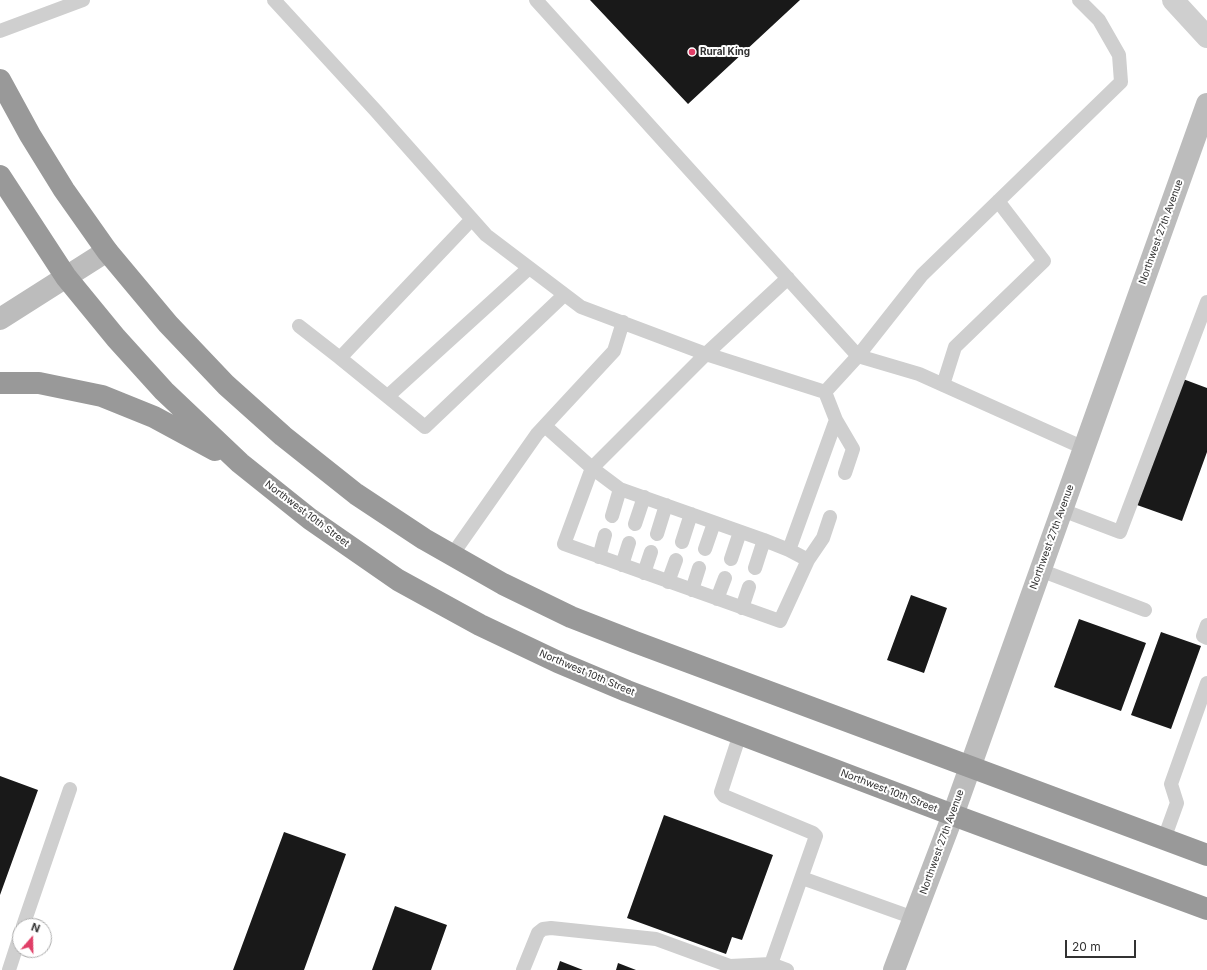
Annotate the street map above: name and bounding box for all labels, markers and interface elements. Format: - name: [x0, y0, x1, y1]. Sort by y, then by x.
- place label: Rural King: [700, 46, 750, 58]
- marker: Rural King: [687, 47, 697, 57]
- street label: Northwest 27th Avenue: [1136, 178, 1186, 286]
- street label: Northwest 10th Street: [262, 478, 352, 550]
- street label: Northwest 27th Avenue: [1027, 483, 1077, 591]
- street label: Northwest 10th Street: [537, 647, 637, 699]
- street label: Northwest 10th Street: [839, 767, 939, 815]
- street label: Northwest 27th Avenue: [917, 788, 967, 896]
- north arrow: [12, 918, 52, 958]
- text: N: [29, 920, 42, 936]
- scale bar: [1067, 932, 1138, 958]
- text: 20 m: [1072, 939, 1101, 954]

